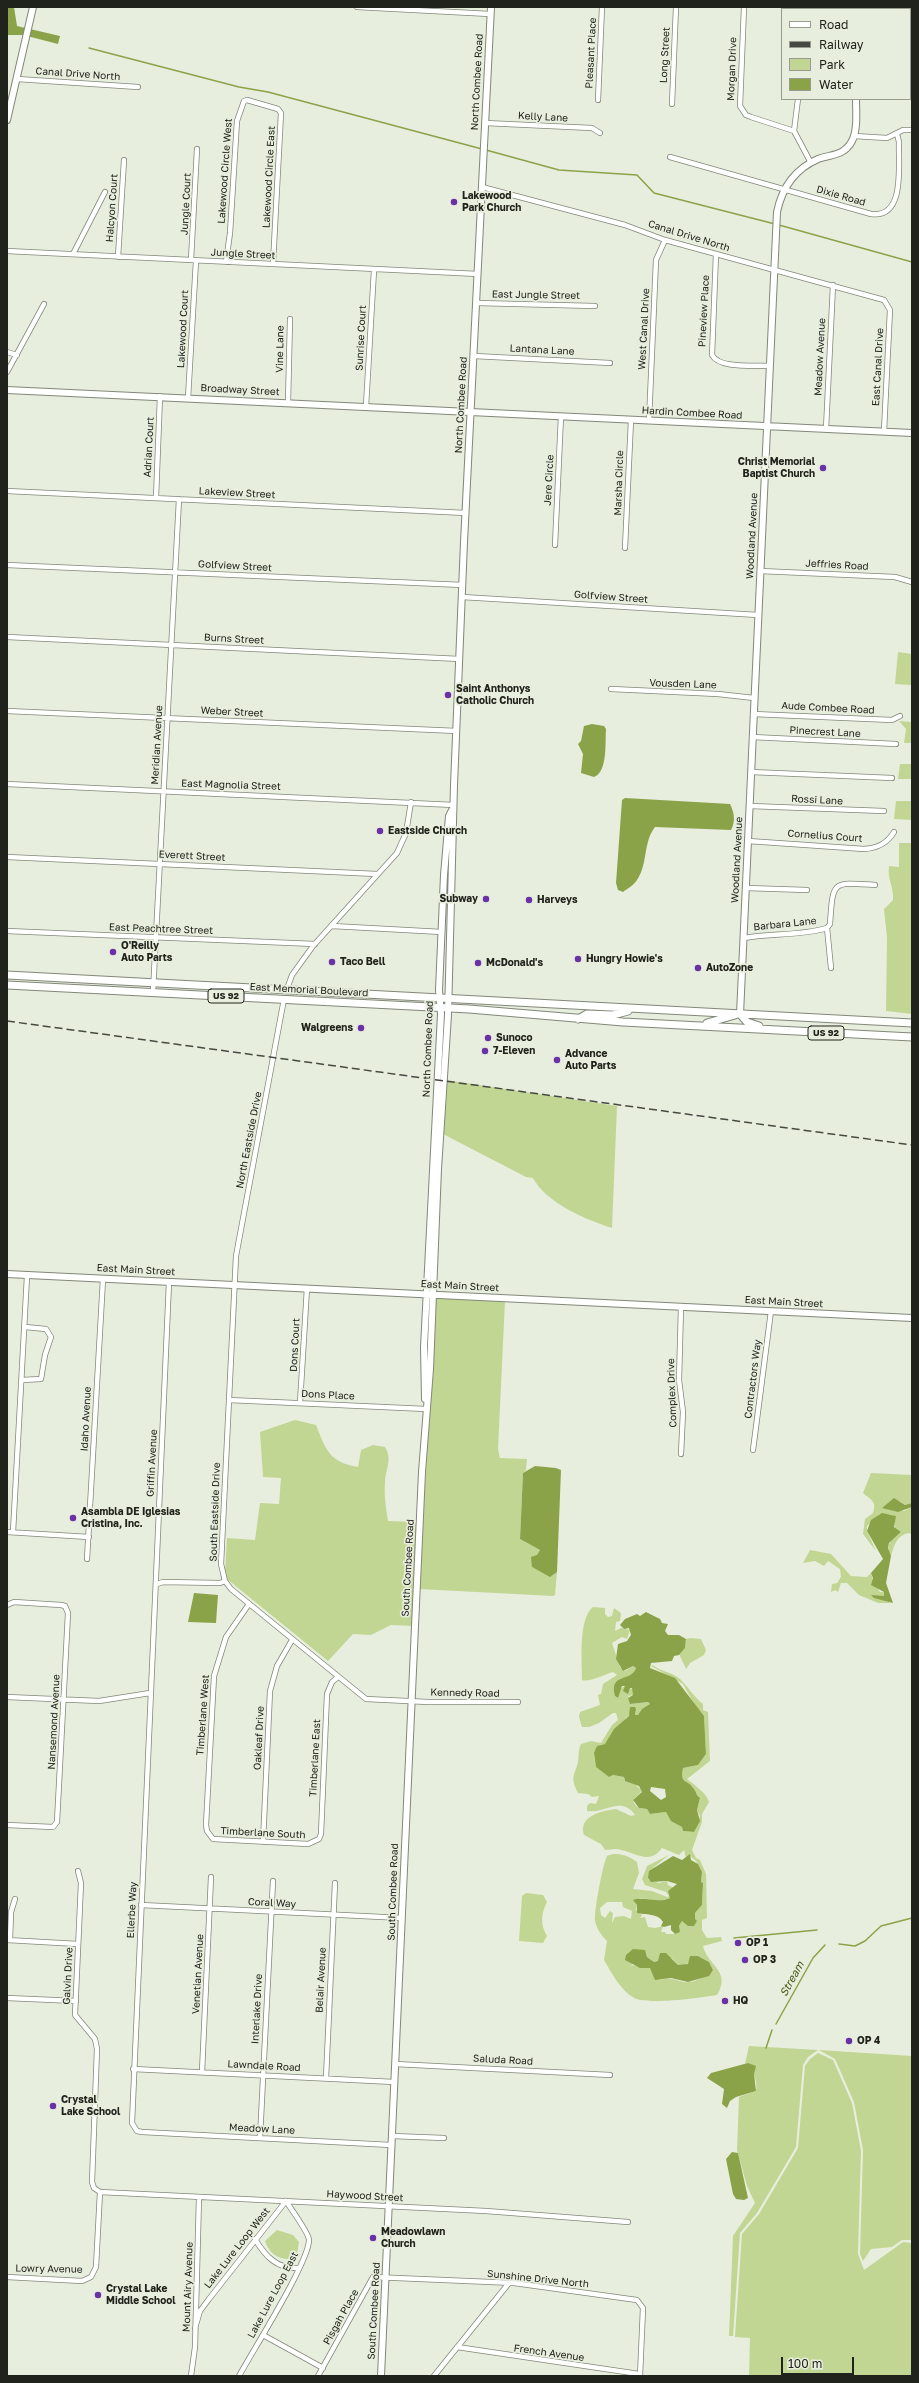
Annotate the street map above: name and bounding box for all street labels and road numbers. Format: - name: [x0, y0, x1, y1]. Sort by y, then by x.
- street label: Pleasant Place: [583, 17, 599, 89]
- street label: Long Street: [658, 27, 672, 83]
- street label: North Combee Road: [468, 33, 486, 131]
- street label: Morgan Drive: [725, 37, 739, 101]
- street label: Canal Drive North: [35, 65, 121, 83]
- street label: Kelly Lane: [518, 110, 568, 124]
- street label: Lakewood Circle West: [215, 118, 235, 224]
- street label: Lakewood Circle East: [260, 126, 278, 228]
- street label: Halcyon Court: [104, 173, 120, 243]
- street label: Jungle Court: [178, 173, 194, 235]
- street label: Dixie Road: [815, 183, 867, 209]
- street label: Canal Drive North: [647, 218, 731, 254]
- street label: Jungle Street: [210, 246, 276, 262]
- street label: Pineview Place: [696, 275, 712, 347]
- street label: East Jungle Street: [492, 288, 580, 302]
- street label: West Canal Drive: [636, 288, 652, 370]
- street label: Lakewood Court: [175, 290, 191, 368]
- street label: Sunrise Court: [353, 305, 369, 371]
- street label: Meadow Avenue: [812, 318, 828, 396]
- street label: Vine Lane: [274, 325, 286, 373]
- street label: East Canal Drive: [870, 328, 886, 406]
- street label: Lantana Lane: [509, 342, 575, 358]
- street label: North Combee Road: [452, 356, 470, 454]
- street label: Broadway Street: [200, 382, 280, 398]
- street label: Hardin Combee Road: [641, 404, 743, 422]
- street label: Adrian Court: [141, 416, 157, 478]
- street label: Marsha Circle: [612, 450, 626, 516]
- street label: Jere Circle: [542, 454, 556, 506]
- street label: Lakeview Street: [198, 485, 276, 501]
- street label: Woodland Avenue: [744, 493, 760, 579]
- street label: Jeffries Road: [805, 557, 869, 573]
- street label: Golfview Street: [198, 558, 272, 574]
- street label: Golfview Street: [574, 588, 648, 606]
- street label: Burns Street: [204, 631, 264, 647]
- street label: Vousden Lane: [649, 677, 717, 691]
- street label: Aude Combee Road: [781, 700, 875, 716]
- street label: Weber Street: [200, 704, 264, 720]
- street label: Meridian Avenue: [149, 705, 165, 785]
- street label: Pinecrest Lane: [789, 724, 861, 740]
- street label: East Magnolia Street: [181, 777, 281, 793]
- street label: Rossi Lane: [791, 793, 843, 807]
- street label: Woodland Avenue: [729, 817, 745, 903]
- street label: Cornelius Court: [787, 827, 863, 845]
- street label: Everett Street: [158, 848, 226, 864]
- street label: Barbara Lane: [753, 915, 817, 933]
- street label: East Peachtree Street: [109, 921, 213, 937]
- street label: East Memorial Boulevard: [249, 981, 369, 999]
- road number: US 92: [208, 989, 244, 1003]
- street label: North Combee Road: [420, 1000, 436, 1098]
- road number: US 92: [808, 1026, 844, 1040]
- street label: North Eastside Drive: [234, 1091, 264, 1189]
- street label: East Main Street: [96, 1262, 176, 1278]
- street label: East Main Street: [420, 1278, 500, 1294]
- street label: East Main Street: [744, 1294, 824, 1310]
- street label: Dons Court: [288, 1318, 302, 1372]
- street label: Contractors Way: [742, 1339, 764, 1419]
- street label: Complex Drive: [665, 1358, 679, 1428]
- street label: Idaho Avenue: [78, 1386, 94, 1452]
- street label: Dons Place: [301, 1388, 355, 1402]
- street label: Griffin Avenue: [144, 1429, 160, 1497]
- street label: South Eastside Drive: [207, 1462, 223, 1562]
- street label: South Combee Road: [399, 1519, 417, 1617]
- street label: Nansemond Avenue: [46, 1674, 62, 1770]
- street label: Timberlane West: [194, 1674, 212, 1756]
- street label: Kennedy Road: [430, 1686, 500, 1700]
- street label: Oakleaf Drive: [251, 1706, 267, 1770]
- street label: Timberlane East: [307, 1719, 323, 1797]
- street label: Timberlane South: [220, 1825, 306, 1841]
- street label: South Combee Road: [385, 1843, 401, 1941]
- street label: Ellerbe Way: [125, 1881, 139, 1939]
- street label: Coral Way: [248, 1896, 296, 1910]
- street label: Venetian Avenue: [190, 1934, 206, 2014]
- street label: Galvin Drive: [61, 1947, 75, 2005]
- street label: Belair Avenue: [313, 1947, 329, 2013]
- street label: Interlake Drive: [249, 1974, 265, 2044]
- street label: Saluda Road: [473, 2052, 533, 2068]
- street label: Lawndale Road: [227, 2058, 301, 2074]
- street label: Meadow Lane: [229, 2121, 295, 2137]
- street label: Haywood Street: [326, 2188, 404, 2204]
- street label: Lake Lure Loop West: [202, 2205, 272, 2291]
- street label: Mount Airy Avenue: [180, 2242, 196, 2332]
- street label: Lake Lure Loop East: [245, 2250, 301, 2340]
- street label: Lowry Avenue: [15, 2262, 83, 2276]
- street label: South Combee Road: [365, 2262, 383, 2360]
- street label: Sunshine Drive North: [486, 2268, 590, 2290]
- street label: Pisgah Place: [321, 2287, 361, 2347]
- street label: French Avenue: [513, 2342, 585, 2364]

